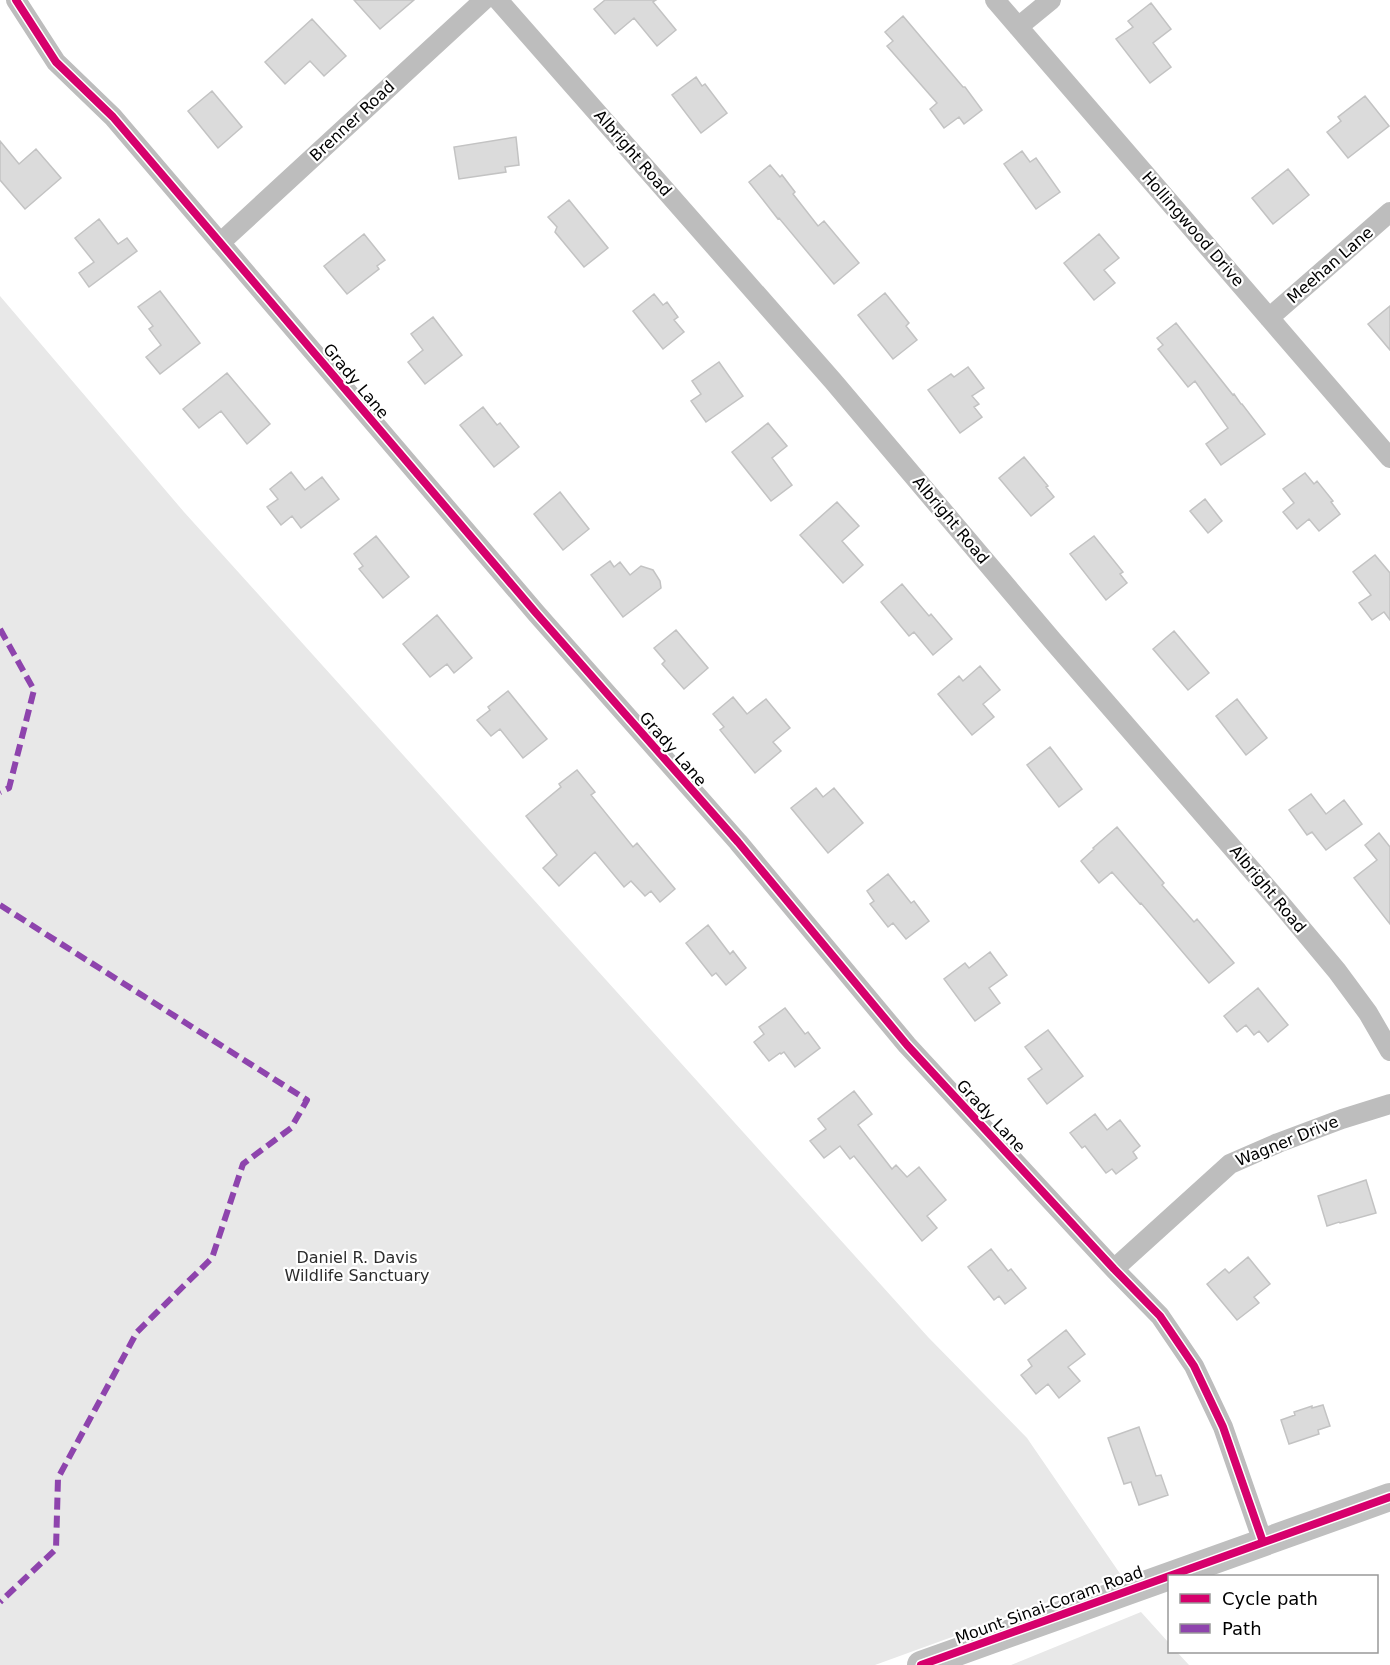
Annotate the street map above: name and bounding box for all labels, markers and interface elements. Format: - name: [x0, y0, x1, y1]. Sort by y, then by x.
- street label: Brenner Road: [306, 77, 398, 165]
- street label: Albright Road: [590, 106, 676, 200]
- street label: Hollingwood Drive: [1138, 168, 1248, 290]
- street label: Meehan Lane: [1283, 223, 1377, 307]
- street label: Grady Lane: [319, 340, 393, 422]
- street label: Albright Road: [909, 472, 993, 568]
- street label: Grady Lane: [636, 708, 710, 790]
- street label: Albright Road: [1226, 841, 1310, 937]
- street label: Grady Lane: [953, 1076, 1029, 1156]
- street label: Wagner Drive: [1233, 1112, 1341, 1170]
- park label: Daniel R. Davis Wildlife Sanctuary: [284, 1248, 430, 1285]
- street label: Mount Sinai-Coram Road: [953, 1562, 1145, 1648]
- legend: [1168, 1575, 1378, 1653]
- text: Cycle path: [1222, 1588, 1318, 1609]
- text: Path: [1222, 1618, 1262, 1639]

